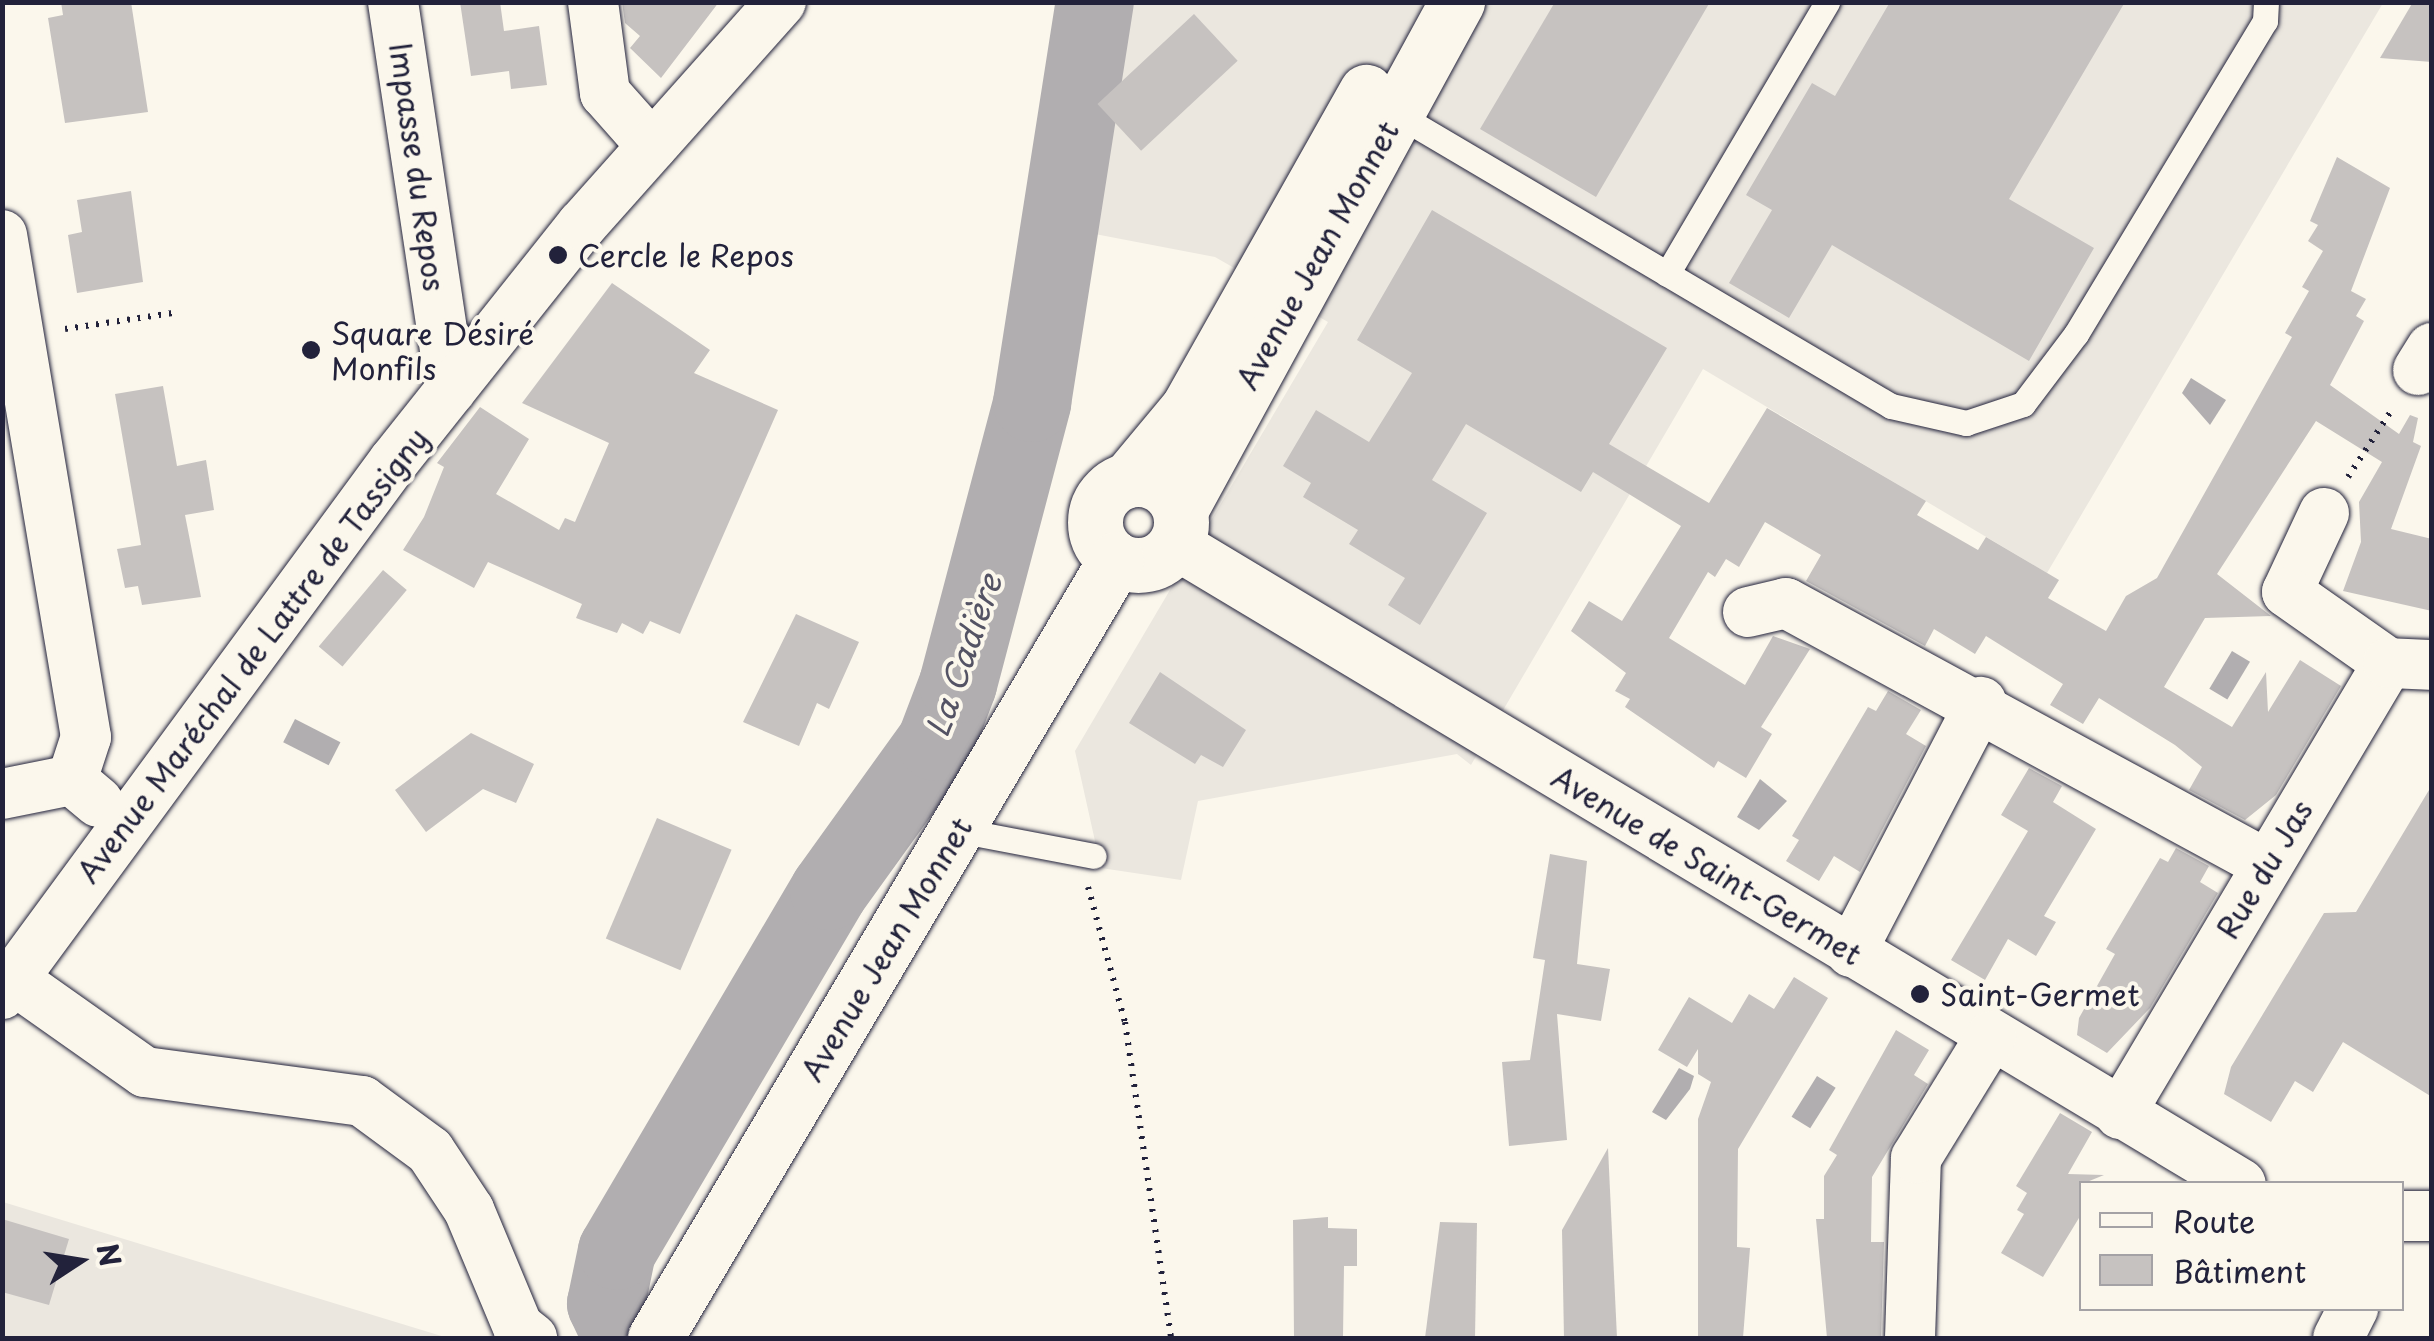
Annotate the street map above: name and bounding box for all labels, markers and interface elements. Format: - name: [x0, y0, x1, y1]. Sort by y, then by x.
- street label: Impasse du Repos: [382, 39, 454, 295]
- street label: Avenue Jean Monnet: [1228, 114, 1406, 396]
- place label: Cercle le Repos: [578, 237, 798, 273]
- marker: Cercle le Repos: [547, 244, 569, 266]
- place label: Square Désiré Monfils: [331, 315, 535, 386]
- marker: Square Désiré Monfils: [300, 339, 322, 361]
- street label: Avenue Maréchal de Lattre de Tassigny: [67, 418, 437, 892]
- water label: La Cadière: [917, 569, 1009, 741]
- street label: Avenue de Saint-Germet: [1546, 758, 1868, 972]
- street label: Rue du Jas: [2207, 791, 2321, 947]
- street label: Avenue Jean Monnet: [793, 810, 979, 1088]
- place label: Saint-Germet: [1940, 976, 2140, 1012]
- marker: Saint-Germet: [1909, 983, 1931, 1005]
- legend: [2079, 1181, 2404, 1311]
- text: Route: [2173, 1198, 2255, 1243]
- north arrow: [30, 1211, 130, 1311]
- text: N: [86, 1239, 133, 1270]
- text: Bâtiment: [2173, 1248, 2306, 1293]

